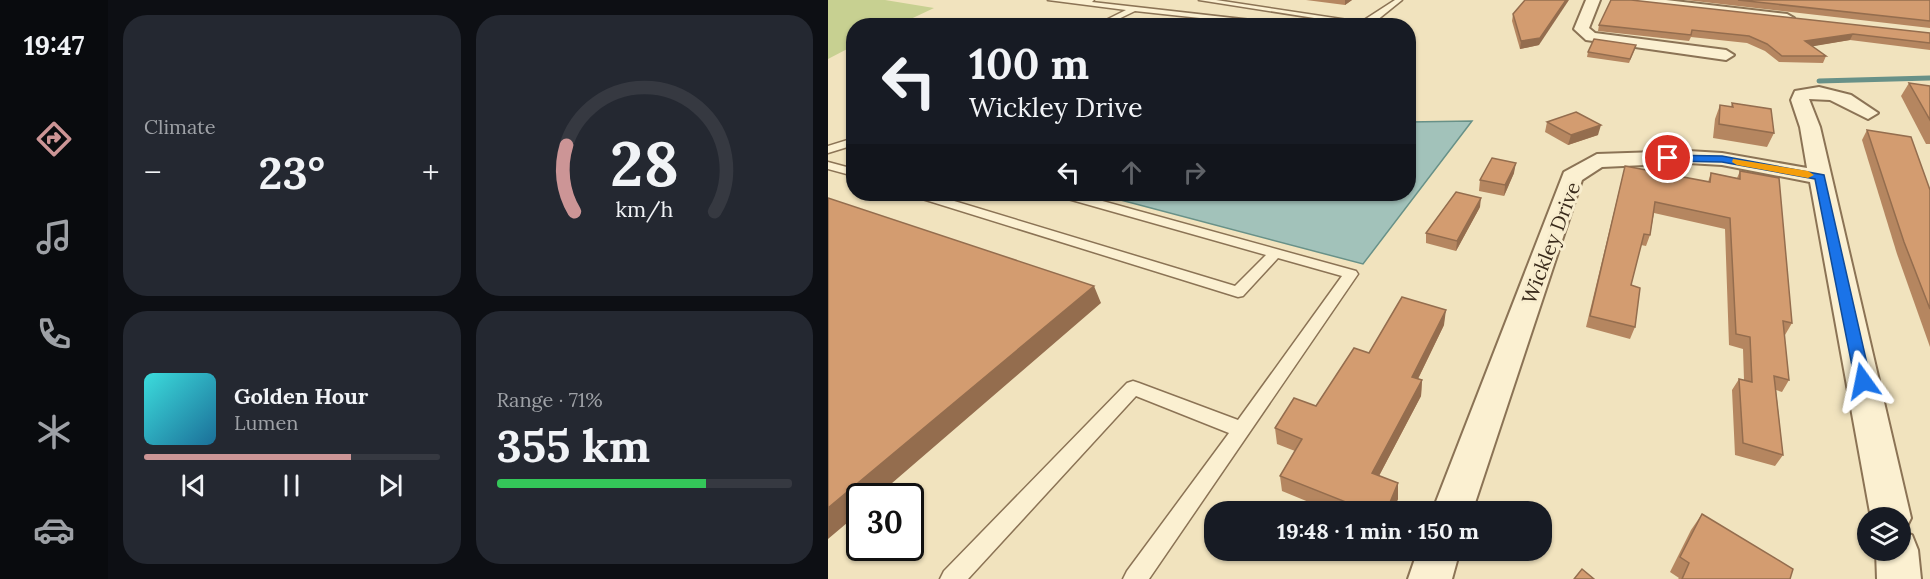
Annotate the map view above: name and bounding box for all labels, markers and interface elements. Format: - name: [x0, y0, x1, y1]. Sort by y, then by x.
- text: 19:47: [24, 28, 84, 62]
- text: 100 m: [969, 37, 1089, 91]
- icon: left: [870, 42, 948, 120]
- text: Wickley Drive: [969, 90, 1143, 124]
- text: Climate: [144, 114, 216, 139]
- icon: directions: [33, 118, 75, 160]
- text: 28: [610, 123, 679, 203]
- pin: [1642, 132, 1693, 183]
- icon: arrive: [1651, 141, 1684, 174]
- text: 23°: [259, 144, 325, 201]
- text: −: [144, 151, 162, 193]
- text: +: [422, 151, 439, 193]
- icon: left: [1052, 156, 1085, 189]
- icon: ahead: [1115, 156, 1148, 189]
- icon: right: [1178, 156, 1211, 189]
- street label: Wickley Drive: [1516, 178, 1585, 307]
- text: km/h: [615, 196, 673, 224]
- icon: music: [33, 216, 75, 258]
- icon: phone: [33, 313, 75, 355]
- position arrow: [1831, 349, 1895, 413]
- text: Golden Hour: [234, 382, 368, 410]
- text: Range · 71%: [497, 387, 603, 412]
- text: Lumen: [234, 410, 298, 435]
- icon: climate: [33, 411, 75, 453]
- text: 355 km: [497, 417, 650, 474]
- icon: previous: [177, 469, 210, 502]
- icon: pause: [275, 469, 308, 502]
- icon: next: [374, 469, 407, 502]
- speed limit sign: 30: [846, 483, 924, 561]
- map controls: [1857, 507, 1911, 561]
- button: layers: [1857, 507, 1911, 561]
- icon: car: [33, 509, 75, 551]
- text: 19:48 · 1 min · 150 m: [1277, 517, 1479, 545]

